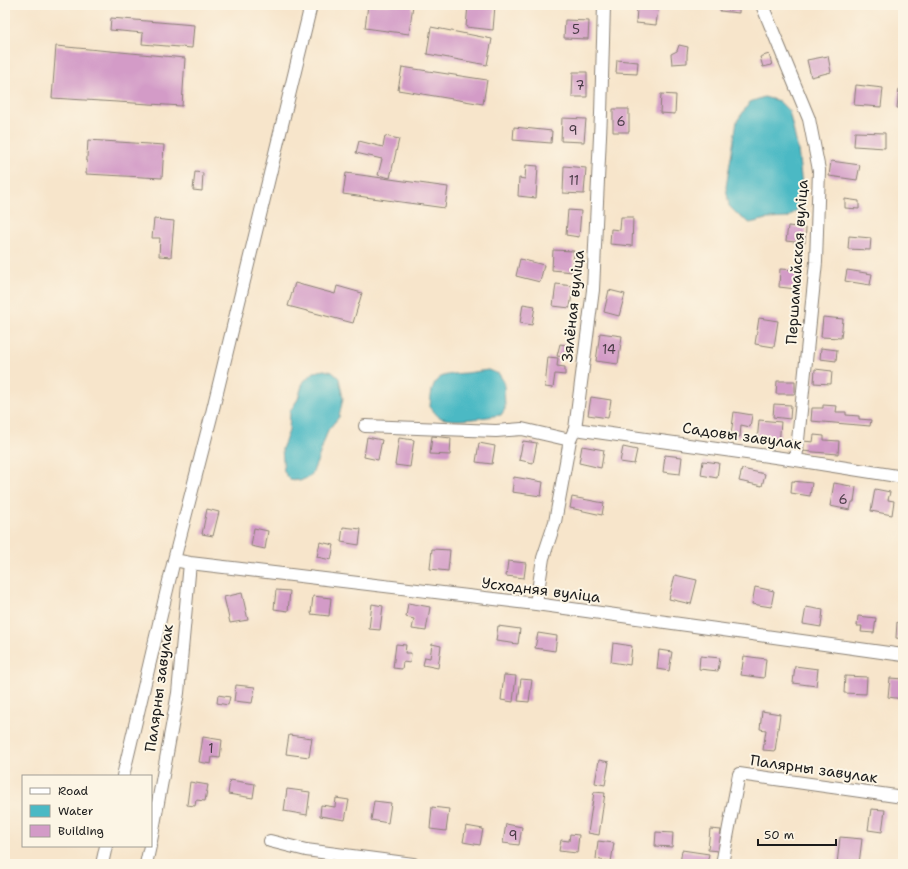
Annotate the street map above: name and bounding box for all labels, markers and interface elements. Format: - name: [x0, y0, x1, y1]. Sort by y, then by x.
- house number: 5: [572, 21, 580, 38]
- house number: 7: [575, 77, 585, 94]
- house number: 6: [616, 113, 626, 130]
- house number: 9: [568, 122, 578, 139]
- house number: 11: [569, 172, 579, 189]
- street label: Першамайская вуліца: [781, 178, 813, 345]
- street label: Зялёная вуліца: [557, 248, 589, 363]
- house number: 14: [602, 341, 616, 358]
- street label: Садовы завулак: [681, 418, 803, 454]
- house number: 6: [838, 491, 848, 508]
- street label: Усходняя вуліца: [480, 573, 602, 607]
- street label: Палярны завулак: [140, 623, 178, 753]
- house number: 1: [208, 740, 214, 757]
- street label: Палярны завулак: [749, 750, 879, 788]
- legend: [22, 775, 152, 847]
- text: Road: [58, 783, 89, 799]
- text: Water: [58, 803, 94, 819]
- scale bar: [758, 821, 836, 847]
- text: Building: [58, 823, 104, 839]
- house number: 9: [508, 827, 518, 844]
- text: 50 m: [764, 827, 794, 843]

